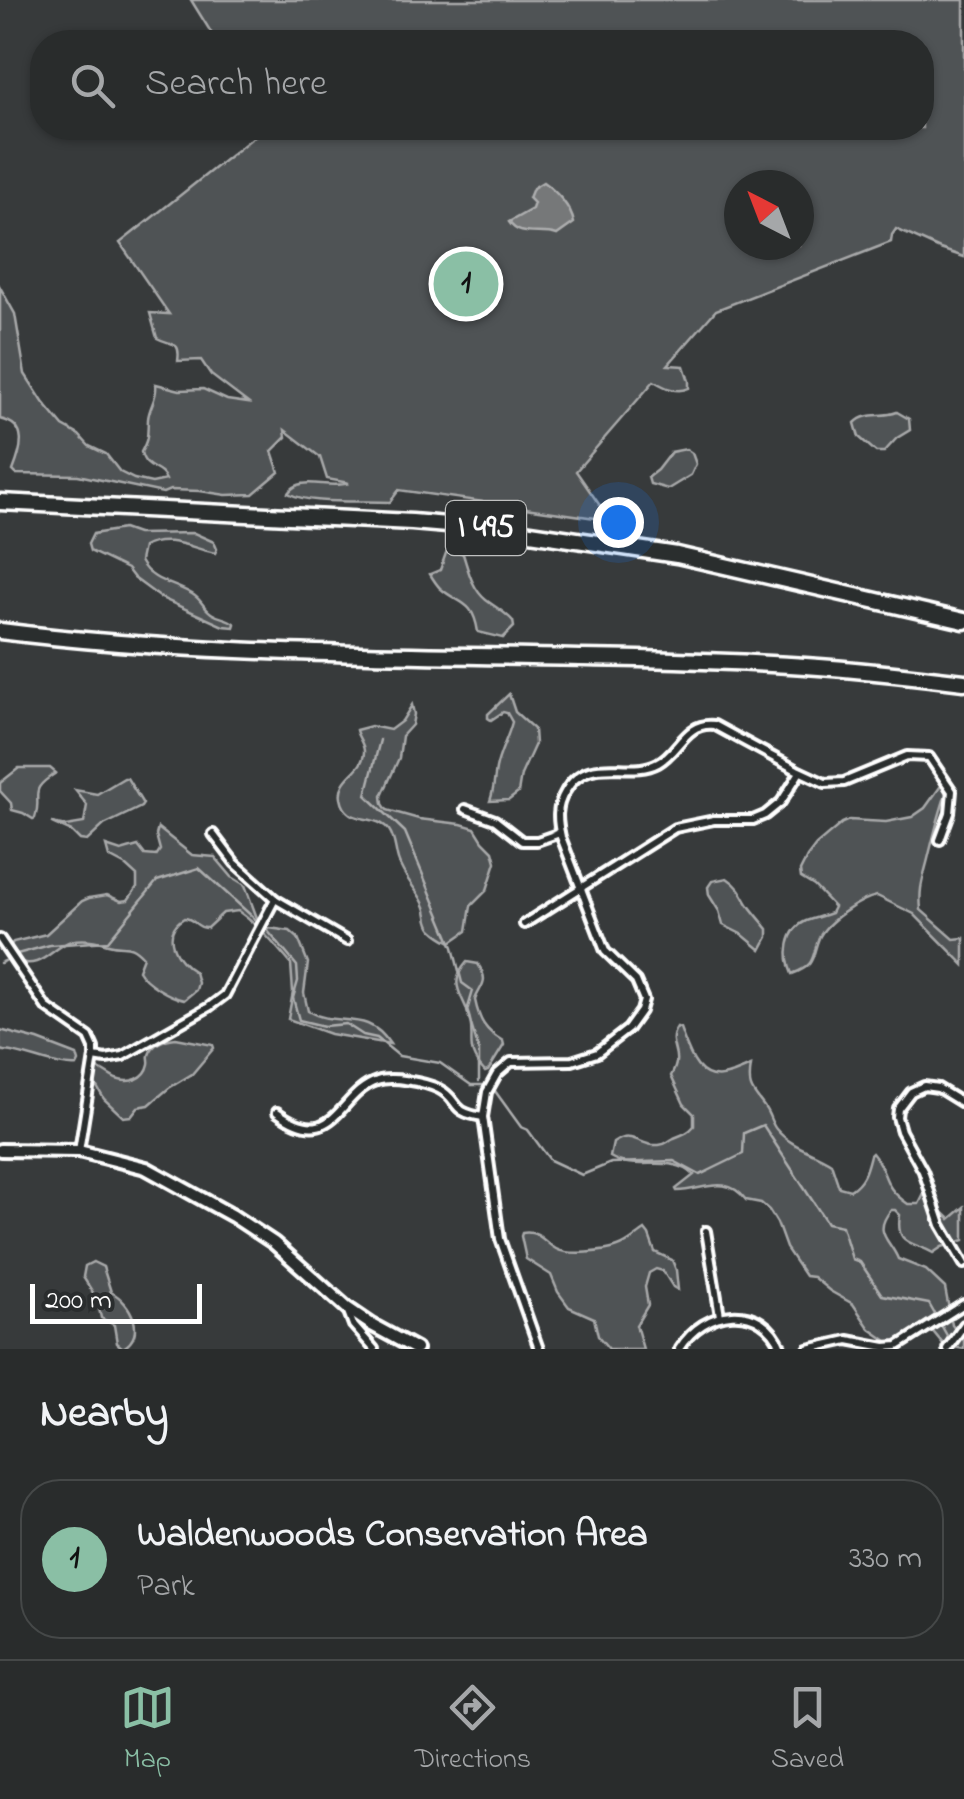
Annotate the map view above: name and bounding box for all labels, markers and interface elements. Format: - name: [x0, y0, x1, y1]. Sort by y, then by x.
- search box: [30, 30, 934, 140]
- text: Search here: [145, 57, 327, 113]
- icon: search: [65, 58, 120, 113]
- north arrow: [724, 170, 814, 260]
- pin: 1: [434, 246, 498, 322]
- your location: [593, 497, 644, 548]
- road number: I 495: [446, 501, 526, 555]
- scale bar: [30, 1279, 202, 1324]
- text: 200 m: [45, 1281, 112, 1322]
- text: Nearby: [40, 1384, 168, 1445]
- text: Waldenwoods Conservation Area: [137, 1508, 648, 1564]
- text: 1: [69, 1536, 80, 1583]
- text: 330 m: [849, 1536, 922, 1583]
- text: Park: [137, 1564, 195, 1611]
- tab: Map: [120, 1680, 175, 1781]
- tab: Directions: [415, 1680, 531, 1781]
- tab: Saved: [771, 1680, 844, 1781]

